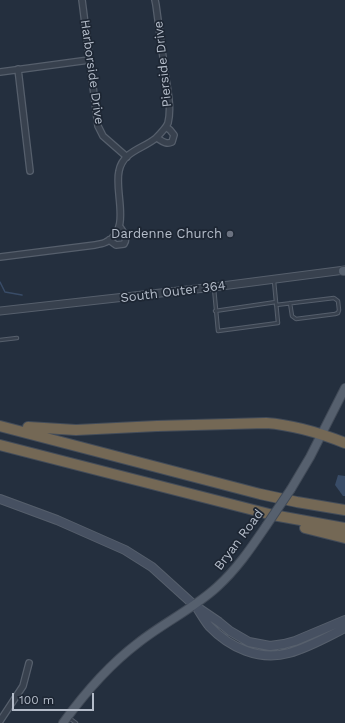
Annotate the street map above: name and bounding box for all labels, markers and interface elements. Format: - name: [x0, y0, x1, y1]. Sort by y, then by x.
- street label: Harborside Drive: [77, 19, 107, 125]
- street label: Pierside Drive: [151, 20, 175, 108]
- place label: Dardenne Church: [111, 226, 222, 242]
- marker: Dardenne Church: [225, 229, 235, 239]
- street label: South Outer 364: [119, 278, 227, 306]
- street label: Bryan Road: [211, 507, 267, 573]
- scale bar: [14, 685, 96, 711]
- text: 100 m: [19, 693, 54, 707]

